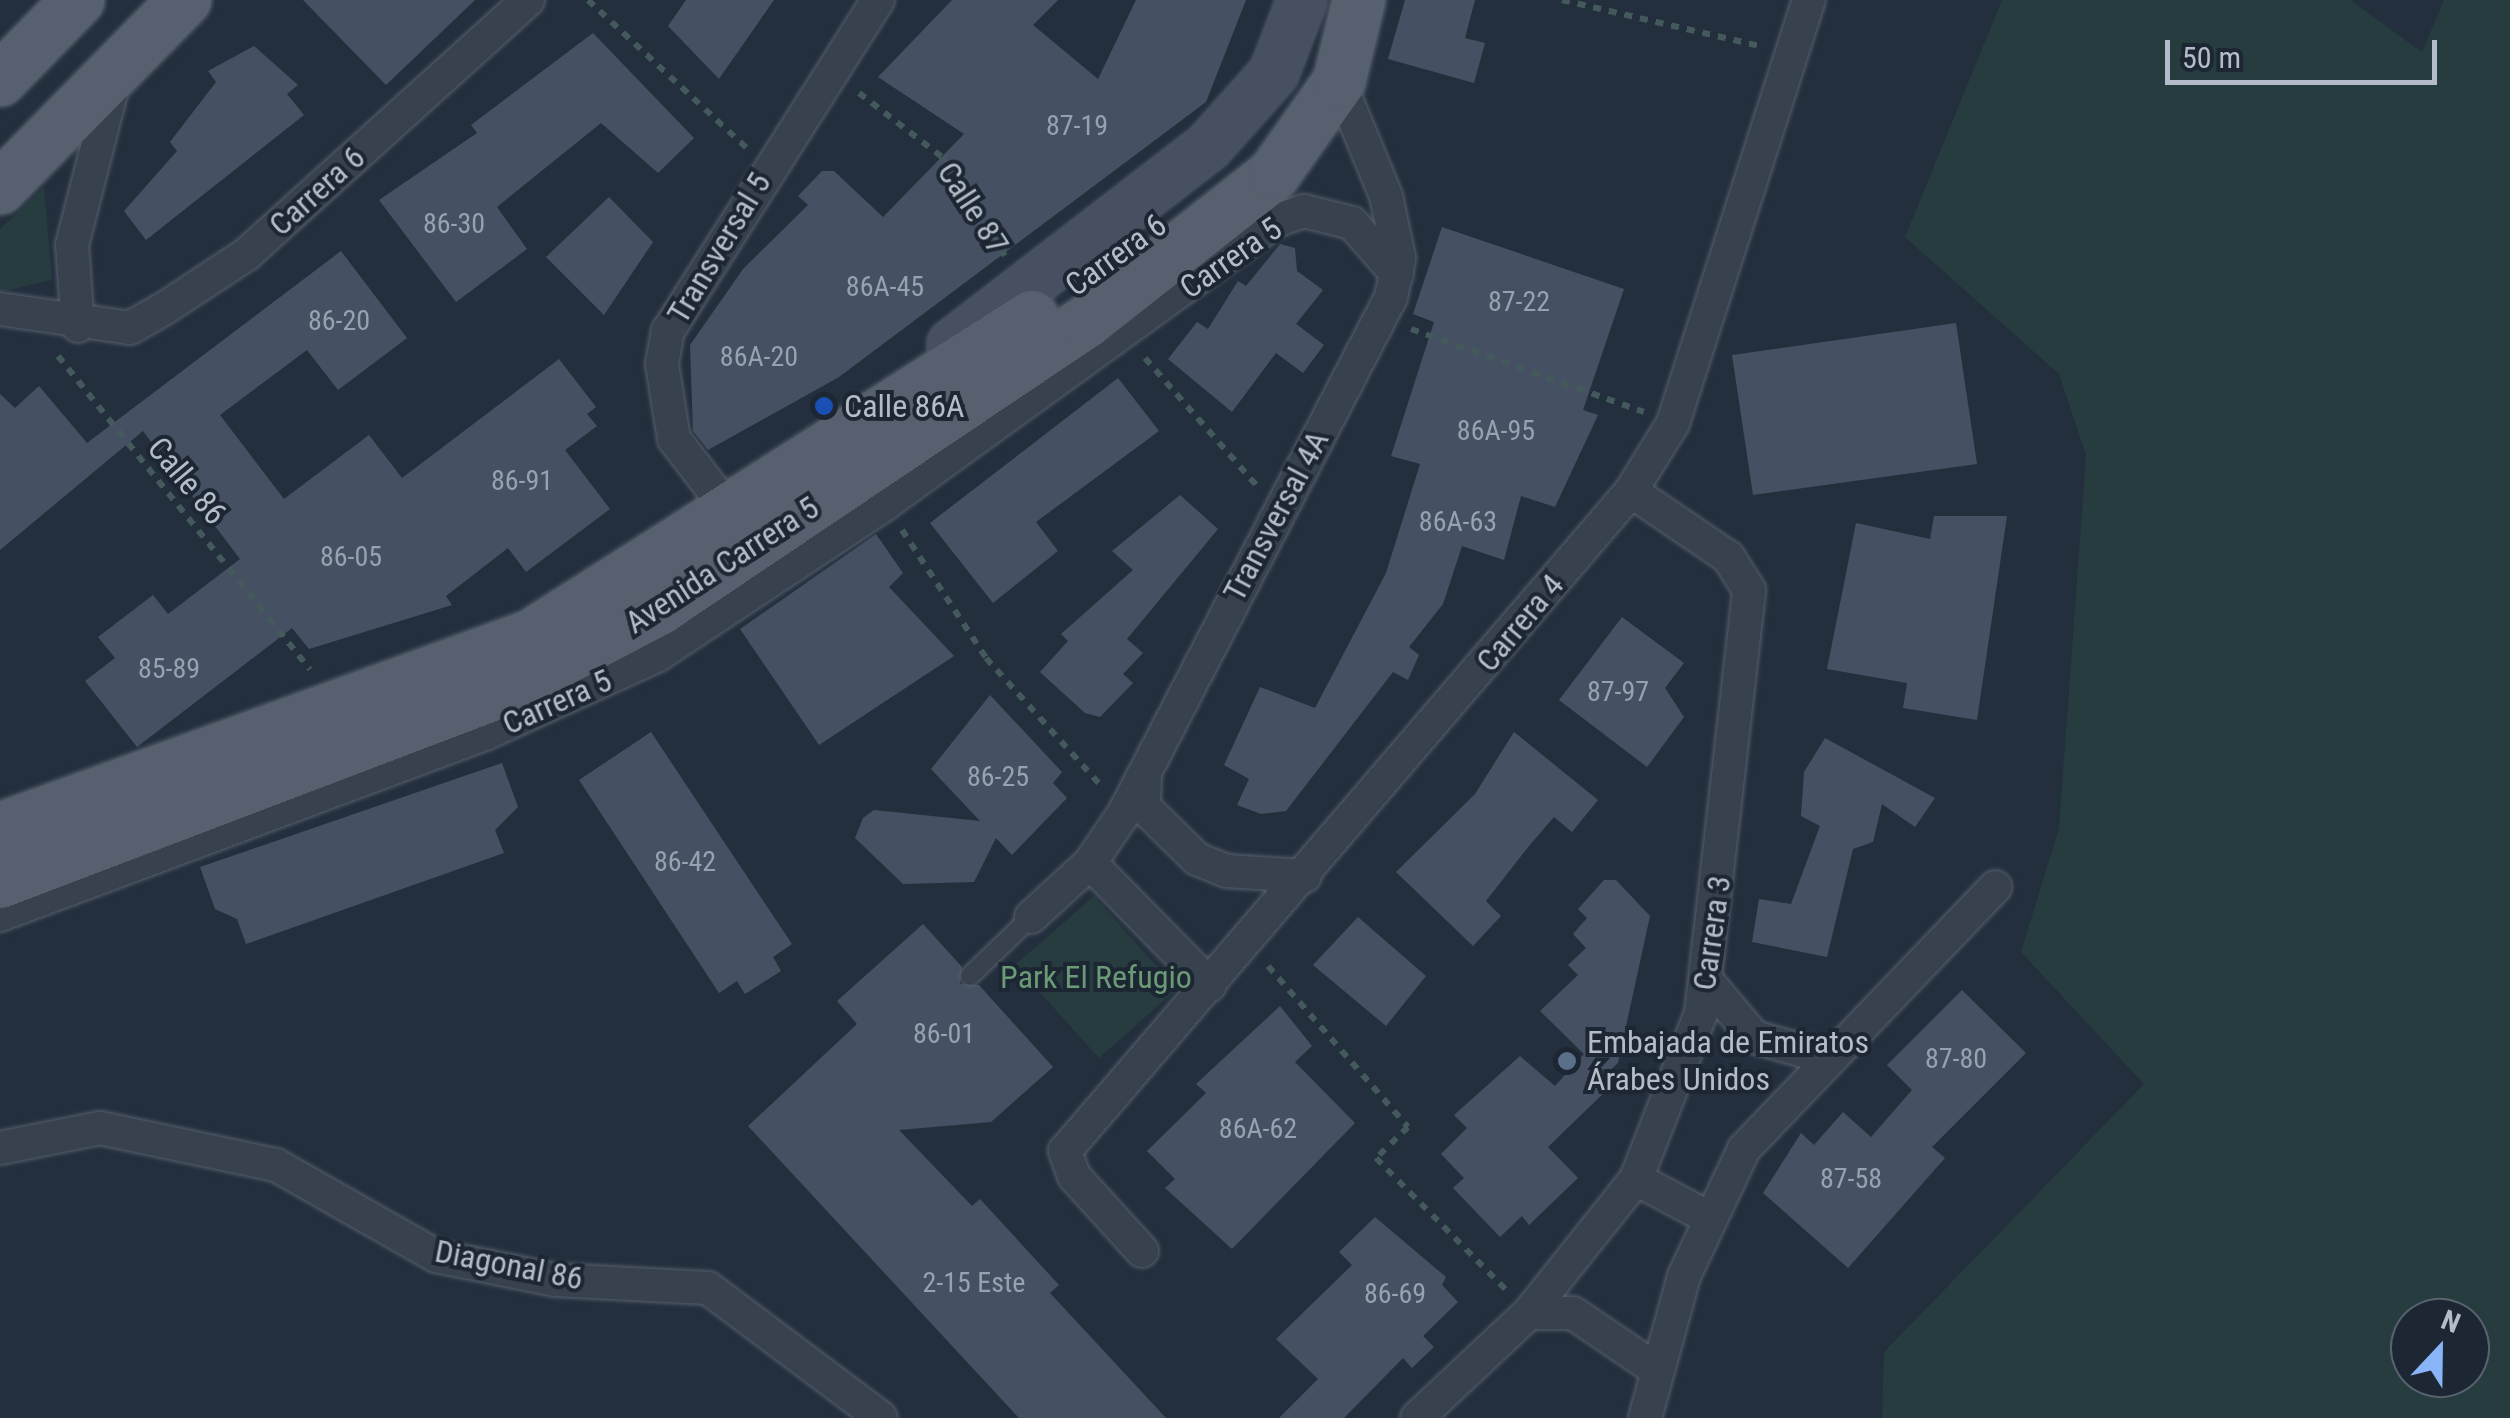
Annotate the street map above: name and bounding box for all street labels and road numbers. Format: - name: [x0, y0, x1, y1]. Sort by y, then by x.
- street label: Carrera 6: [261, 138, 373, 244]
- street label: Calle 87: [929, 155, 1017, 261]
- street label: Transversal 5: [659, 166, 779, 330]
- street label: Carrera 6: [1058, 206, 1174, 304]
- street label: Carrera 5: [1173, 209, 1289, 307]
- street label: Transversal 4A: [1215, 424, 1337, 608]
- street label: Calle 86: [139, 430, 235, 532]
- street label: Avenida Carrera 5: [618, 488, 826, 642]
- street label: Carrera 4: [1468, 567, 1572, 679]
- street label: Carrera 5: [497, 661, 617, 743]
- street label: Carrera 3: [1685, 873, 1739, 993]
- street label: Diagonal 86: [432, 1232, 586, 1298]

